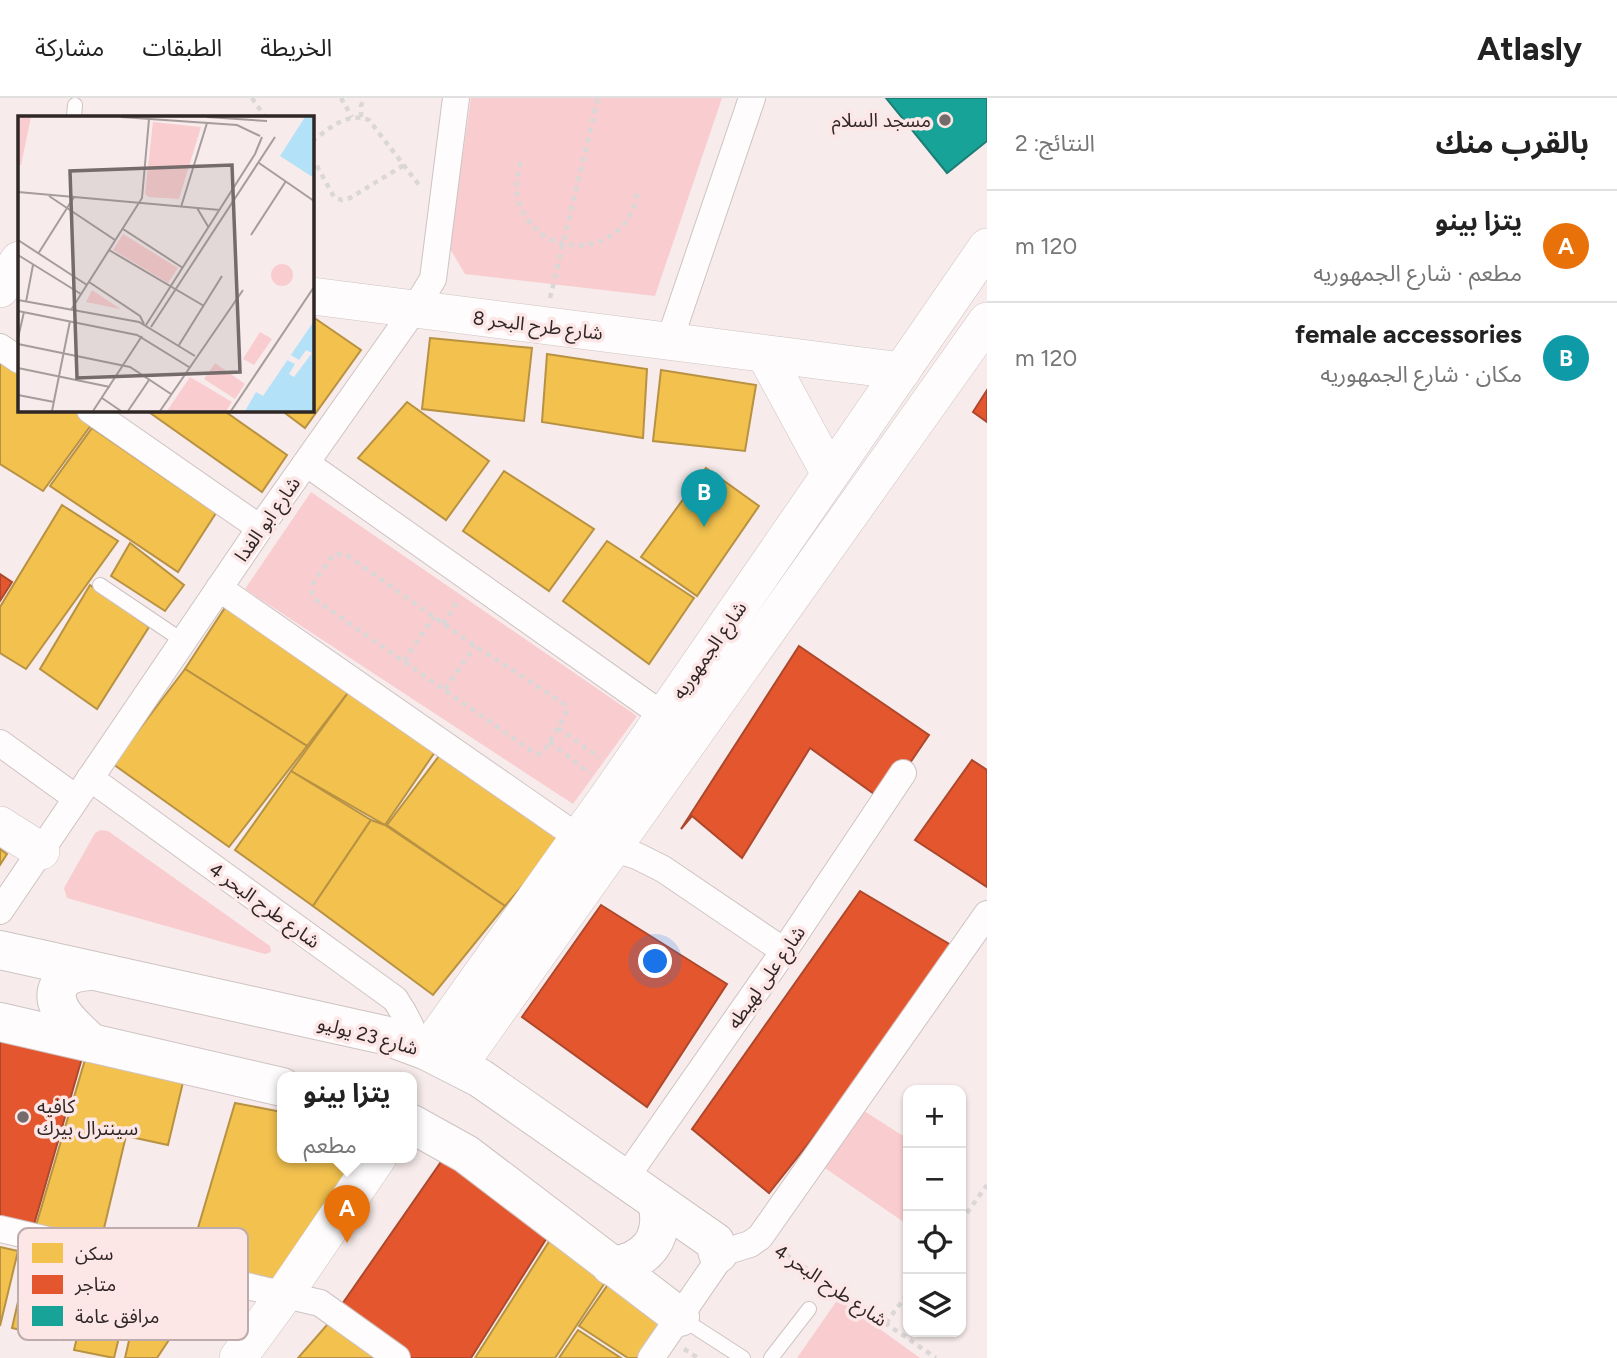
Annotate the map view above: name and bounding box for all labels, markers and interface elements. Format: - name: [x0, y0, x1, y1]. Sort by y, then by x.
- text: Atlasly: [1477, 29, 1582, 68]
- text: مشاركة: [35, 33, 104, 62]
- text: الطبقات: [142, 33, 222, 62]
- text: الخريطة: [260, 33, 332, 62]
- place label: مسجد السلام: [832, 109, 931, 135]
- marker: مسجد السلام: [937, 112, 953, 128]
- inset map: [18, 116, 313, 411]
- text: بالقرب منك: [1436, 124, 1589, 161]
- text: النتائج: 2: [1015, 129, 1095, 157]
- text: يتزا بينو: [1435, 205, 1522, 237]
- text: 120 m: [1015, 232, 1077, 260]
- text: A: [1558, 232, 1574, 260]
- text: مطعم · شارع الجمهوريه: [1313, 259, 1522, 287]
- street label: شارع طرح البحر 8: [471, 306, 604, 347]
- text: female accessories: [1295, 318, 1522, 350]
- text: 120 m: [1015, 344, 1077, 372]
- text: B: [1559, 344, 1573, 372]
- text: مكان · شارع الجمهوريه: [1320, 360, 1522, 388]
- pin: B: [681, 469, 727, 527]
- street label: شارع ابو الفدا: [230, 472, 307, 567]
- street label: شارع الجمهوريه: [667, 597, 753, 705]
- street label: شارع طرح البحر 4: [204, 858, 324, 955]
- street label: شارع على لهيطه: [723, 922, 812, 1034]
- your location: [638, 944, 672, 978]
- street label: شارع 23 يوليو: [315, 1011, 421, 1062]
- popup: [277, 1072, 417, 1163]
- text: يتزا بينو: [304, 1077, 390, 1109]
- map controls: [903, 1085, 966, 1337]
- button: +: [903, 1085, 966, 1148]
- place label: كافيه سينترال بيرك: [37, 1095, 138, 1140]
- marker: كافيه سينترال بيرك: [15, 1109, 31, 1125]
- text: مطعم: [304, 1131, 357, 1159]
- button: −: [903, 1148, 966, 1211]
- pin: A: [324, 1185, 370, 1243]
- button: locate: [903, 1211, 966, 1274]
- legend: [18, 1228, 248, 1340]
- street label: شارع طرح البحر 4: [769, 1239, 891, 1333]
- text: سكن: [75, 1242, 113, 1265]
- text: متاجر: [74, 1273, 116, 1296]
- button: layers: [903, 1274, 966, 1337]
- text: مرافق عامة: [75, 1305, 159, 1328]

